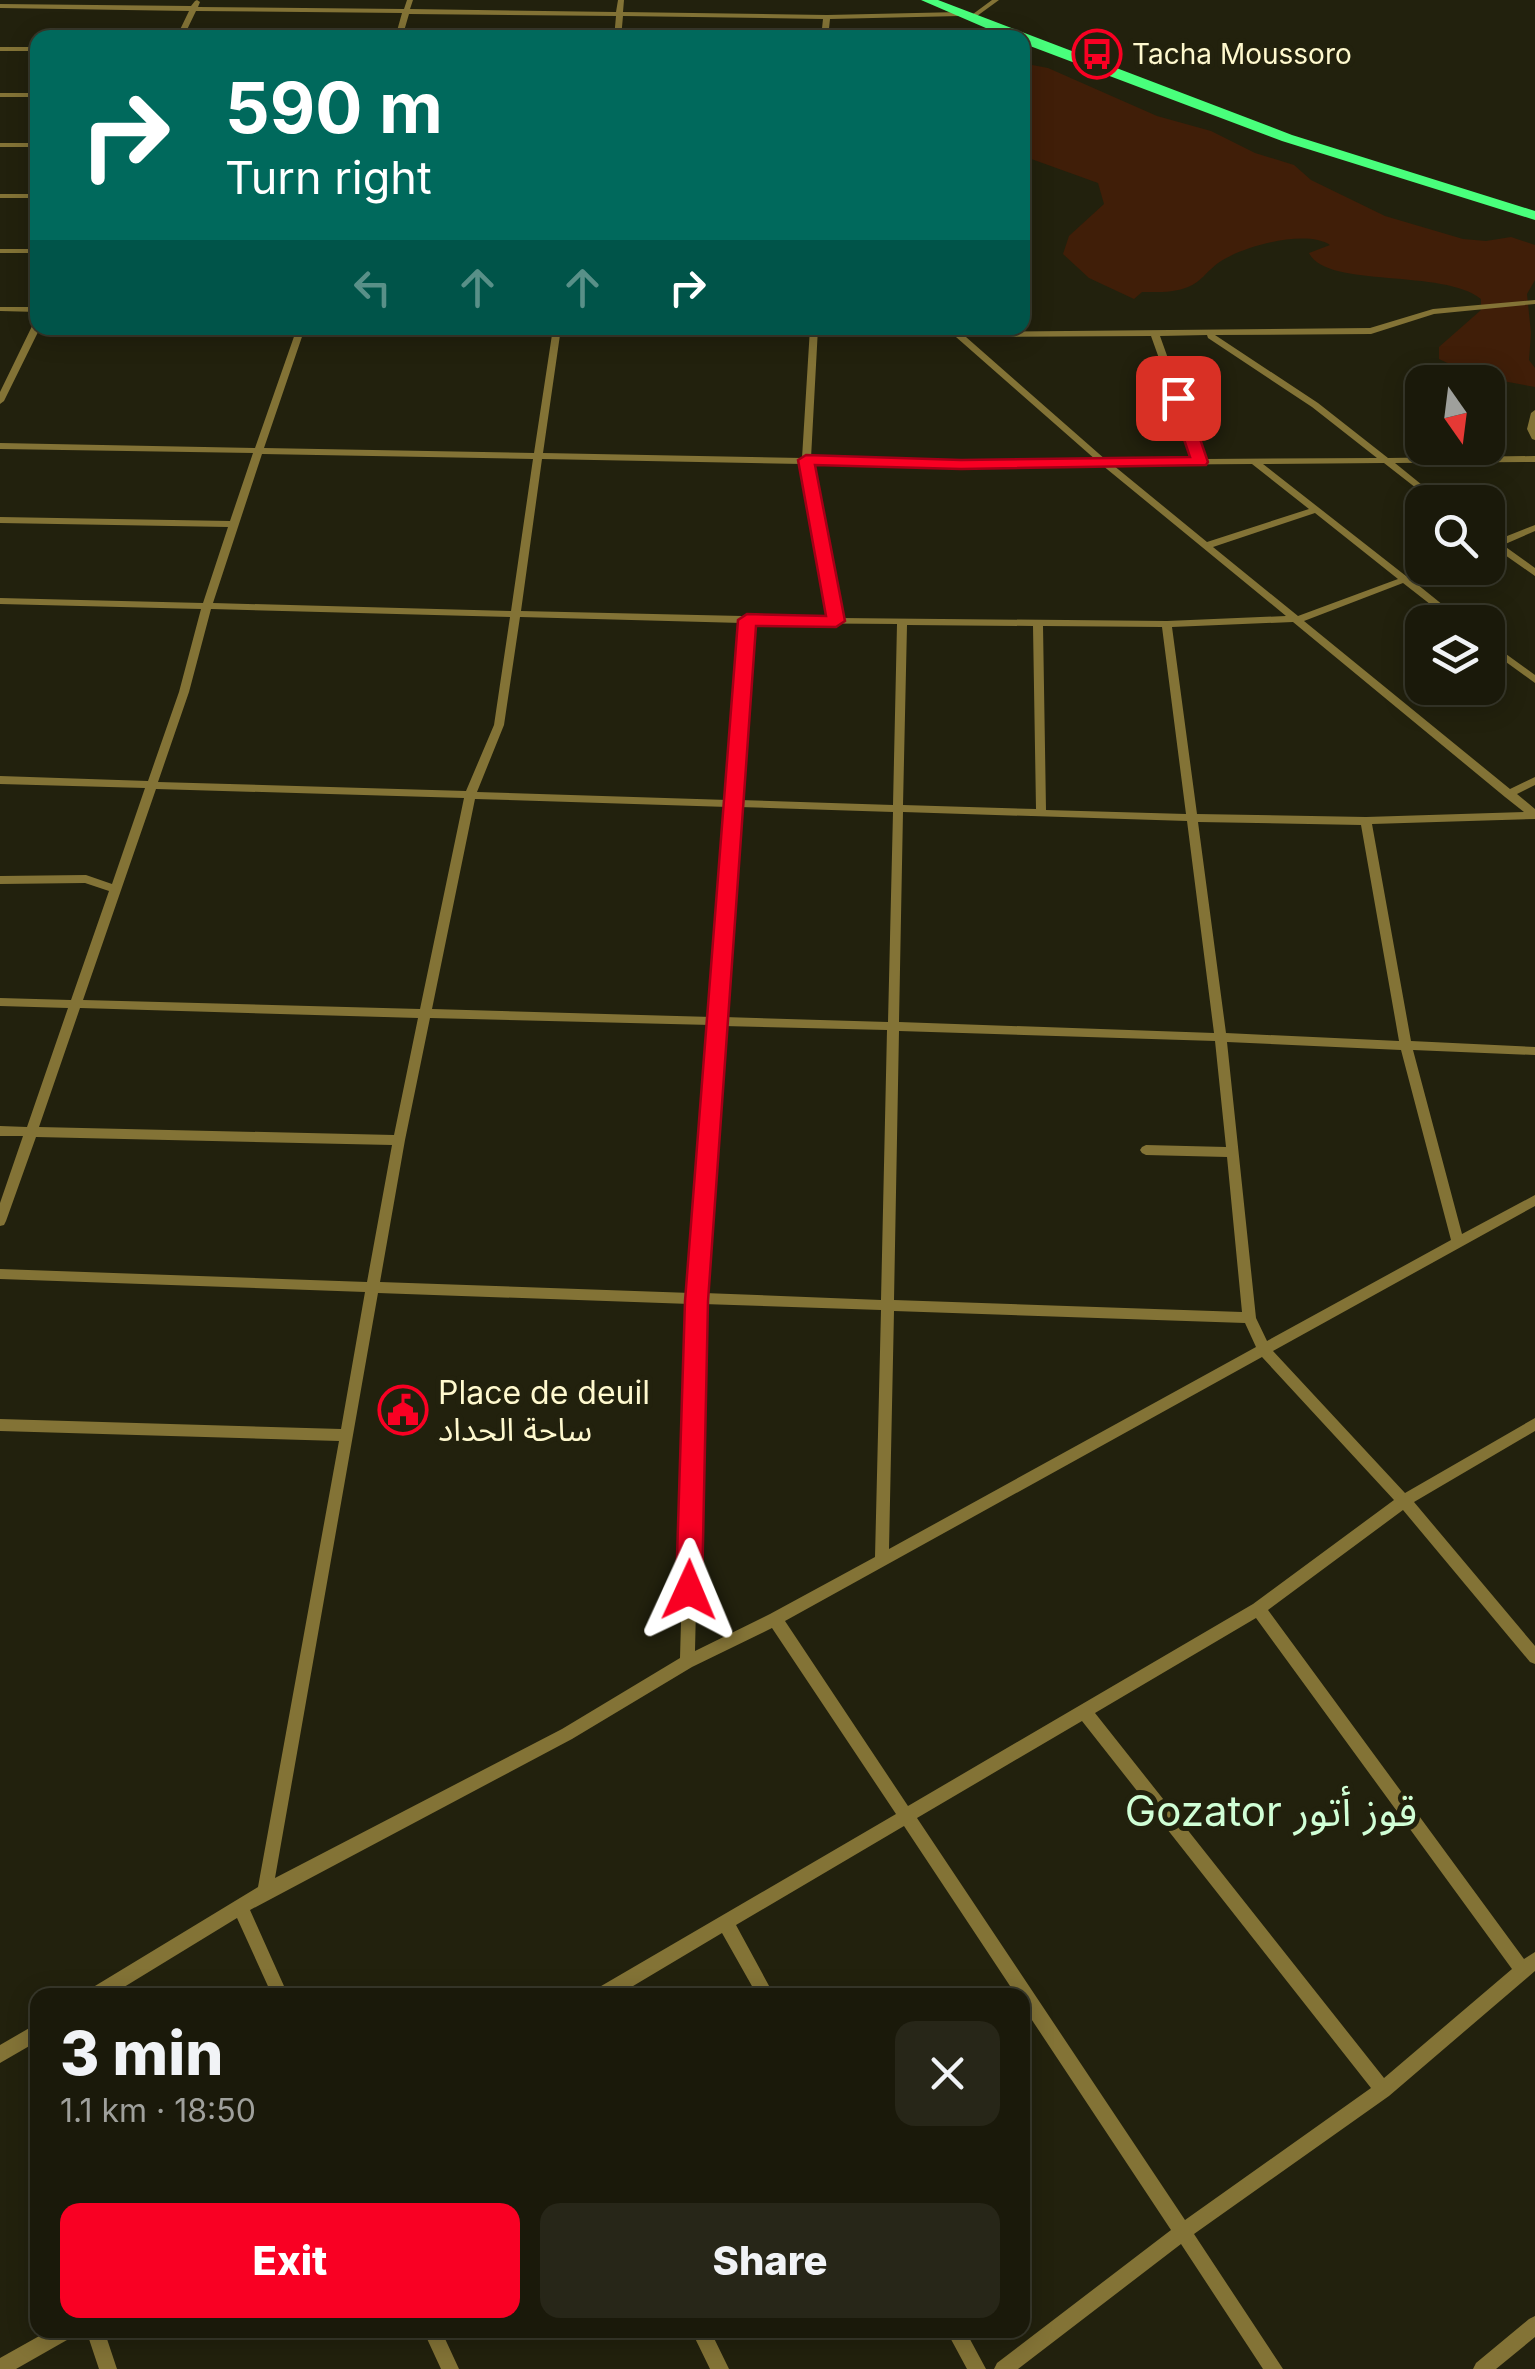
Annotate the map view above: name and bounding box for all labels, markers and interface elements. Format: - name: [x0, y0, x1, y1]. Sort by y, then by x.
- bus stop icon: Tacha Moussoro: [1071, 28, 1123, 80]
- place label: Tacha Moussoro: [1132, 37, 1352, 71]
- text: 590 m: [225, 65, 443, 150]
- icon: right: [60, 70, 190, 200]
- text: Turn right: [225, 150, 432, 205]
- icon: left: [345, 260, 400, 315]
- icon: ahead: [450, 260, 505, 315]
- icon: ahead: [555, 260, 610, 315]
- icon: right: [660, 260, 715, 315]
- pin: [1136, 356, 1221, 441]
- north arrow: [1405, 365, 1505, 465]
- map controls: [1405, 365, 1505, 705]
- icon: arrive: [1151, 371, 1206, 426]
- button: search: [1405, 485, 1505, 585]
- button: layers: [1405, 605, 1505, 705]
- place label: Place de deuil ساحة الحداد: [438, 1373, 650, 1449]
- public building icon: Place de deuil ساحة الحداد: [377, 1384, 429, 1436]
- position arrow: [637, 1538, 741, 1642]
- district label: Gozator قوز أتور: [1125, 1785, 1417, 1836]
- text: 3 min: [60, 2017, 223, 2089]
- button: close: [895, 2021, 1000, 2126]
- text: 1.1 km · 18:50: [60, 2091, 256, 2130]
- button: Exit: [60, 2203, 520, 2318]
- button: Share: [540, 2203, 1000, 2318]

